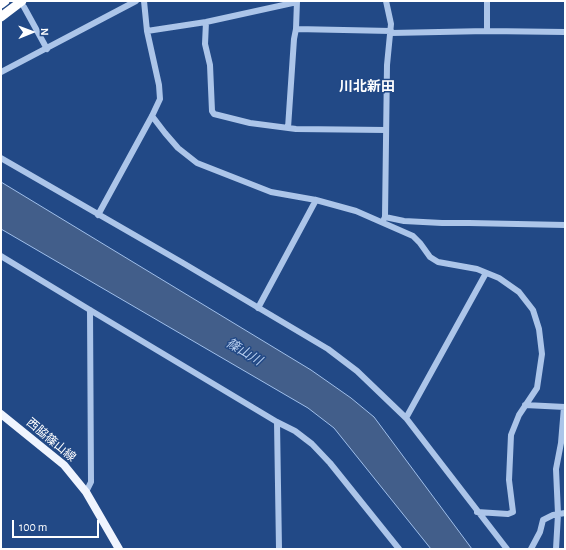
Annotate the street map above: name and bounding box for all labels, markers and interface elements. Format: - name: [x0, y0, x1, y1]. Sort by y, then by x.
- north arrow: [12, 12, 52, 52]
- text: N: [39, 28, 50, 36]
- district label: 川北新田: [339, 79, 395, 95]
- water label: 篠山川: [223, 335, 265, 369]
- street label: 西脇篠山線: [23, 415, 79, 465]
- scale bar: [14, 512, 101, 538]
- text: 100 m: [19, 521, 47, 533]

